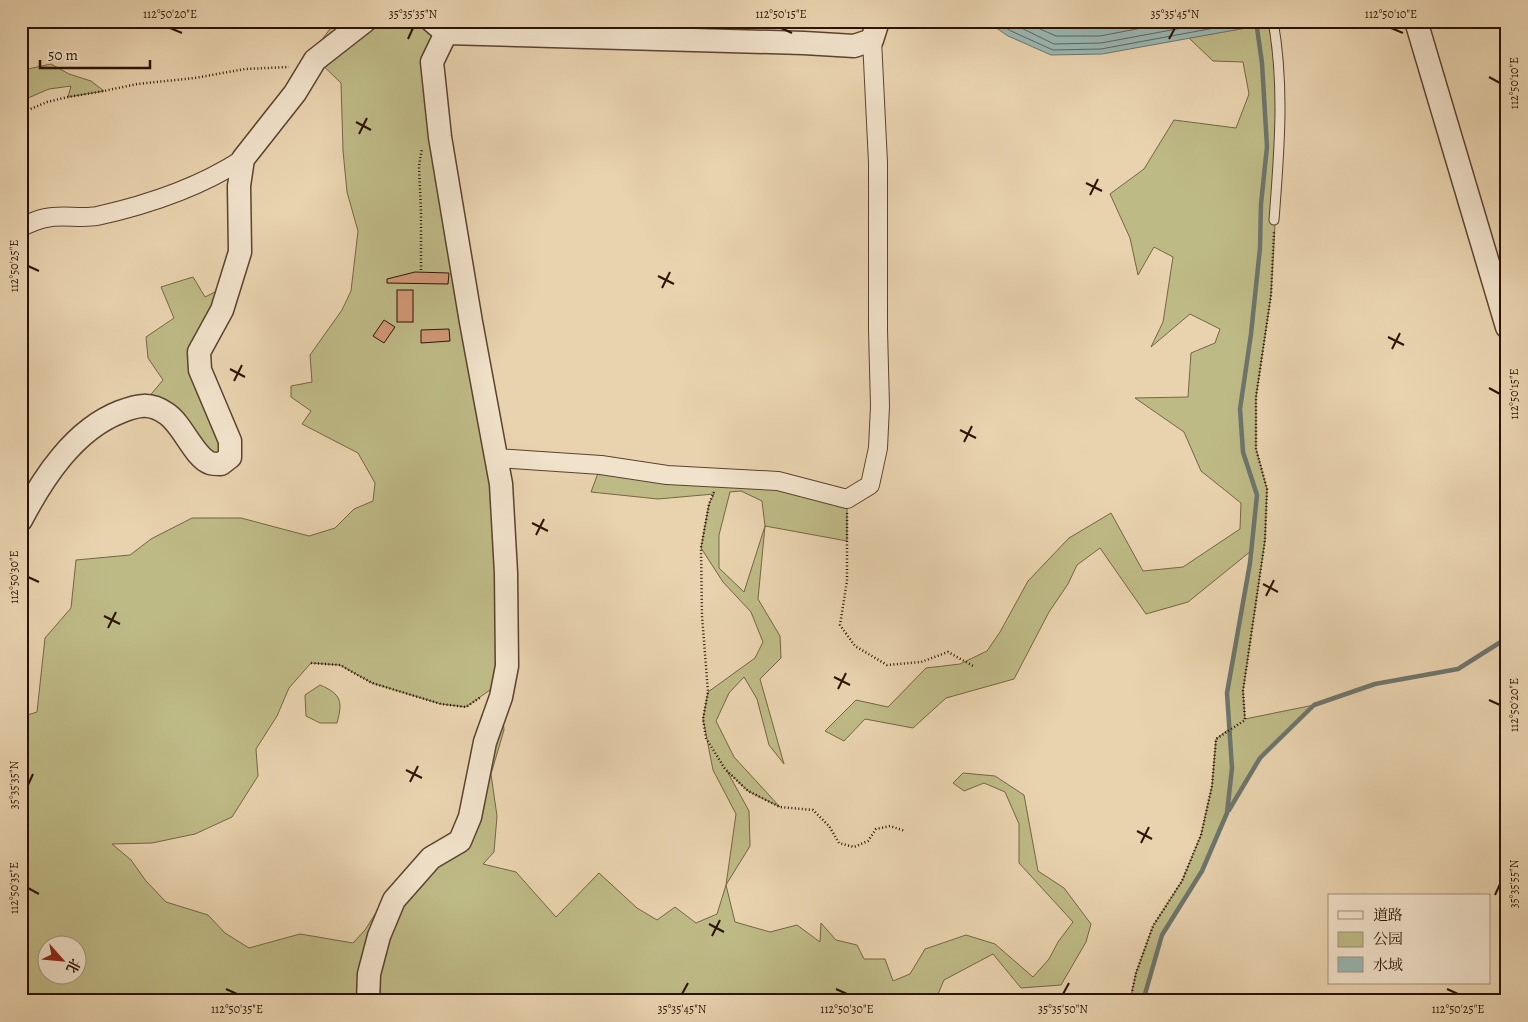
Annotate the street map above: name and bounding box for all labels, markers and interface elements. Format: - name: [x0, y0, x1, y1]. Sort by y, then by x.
- text: 112°50'20"E: [143, 6, 197, 22]
- text: 35°35'35"N: [389, 6, 438, 22]
- text: 112°50'15"E: [755, 6, 807, 22]
- text: 35°35'45"N: [1151, 6, 1200, 22]
- text: 112°50'10"E: [1365, 6, 1417, 22]
- scale bar: [40, 38, 150, 70]
- text: 50 m: [48, 45, 78, 65]
- text: 112°50'10"E: [1506, 57, 1522, 109]
- text: 112°50'25"E: [6, 240, 22, 292]
- text: 112°50'15"E: [1506, 368, 1522, 420]
- text: 112°50'30"E: [6, 550, 22, 604]
- text: 112°50'20"E: [1506, 678, 1522, 732]
- text: 35°35'35"N: [6, 760, 22, 809]
- text: 35°35'55"N: [1506, 859, 1522, 908]
- text: 112°50'35"E: [6, 862, 22, 914]
- legend: [1328, 894, 1490, 984]
- text: 道路: [1373, 905, 1403, 925]
- text: 公园: [1373, 929, 1403, 949]
- north arrow: [38, 934, 88, 984]
- text: 北: [61, 955, 85, 976]
- text: 水域: [1373, 955, 1403, 975]
- text: 112°50'35"E: [211, 1001, 263, 1017]
- text: 35°35'45"N: [658, 1001, 707, 1017]
- text: 112°50'30"E: [820, 1001, 874, 1017]
- text: 35°35'50"N: [1038, 1001, 1088, 1017]
- text: 112°50'25"E: [1432, 1001, 1484, 1017]

